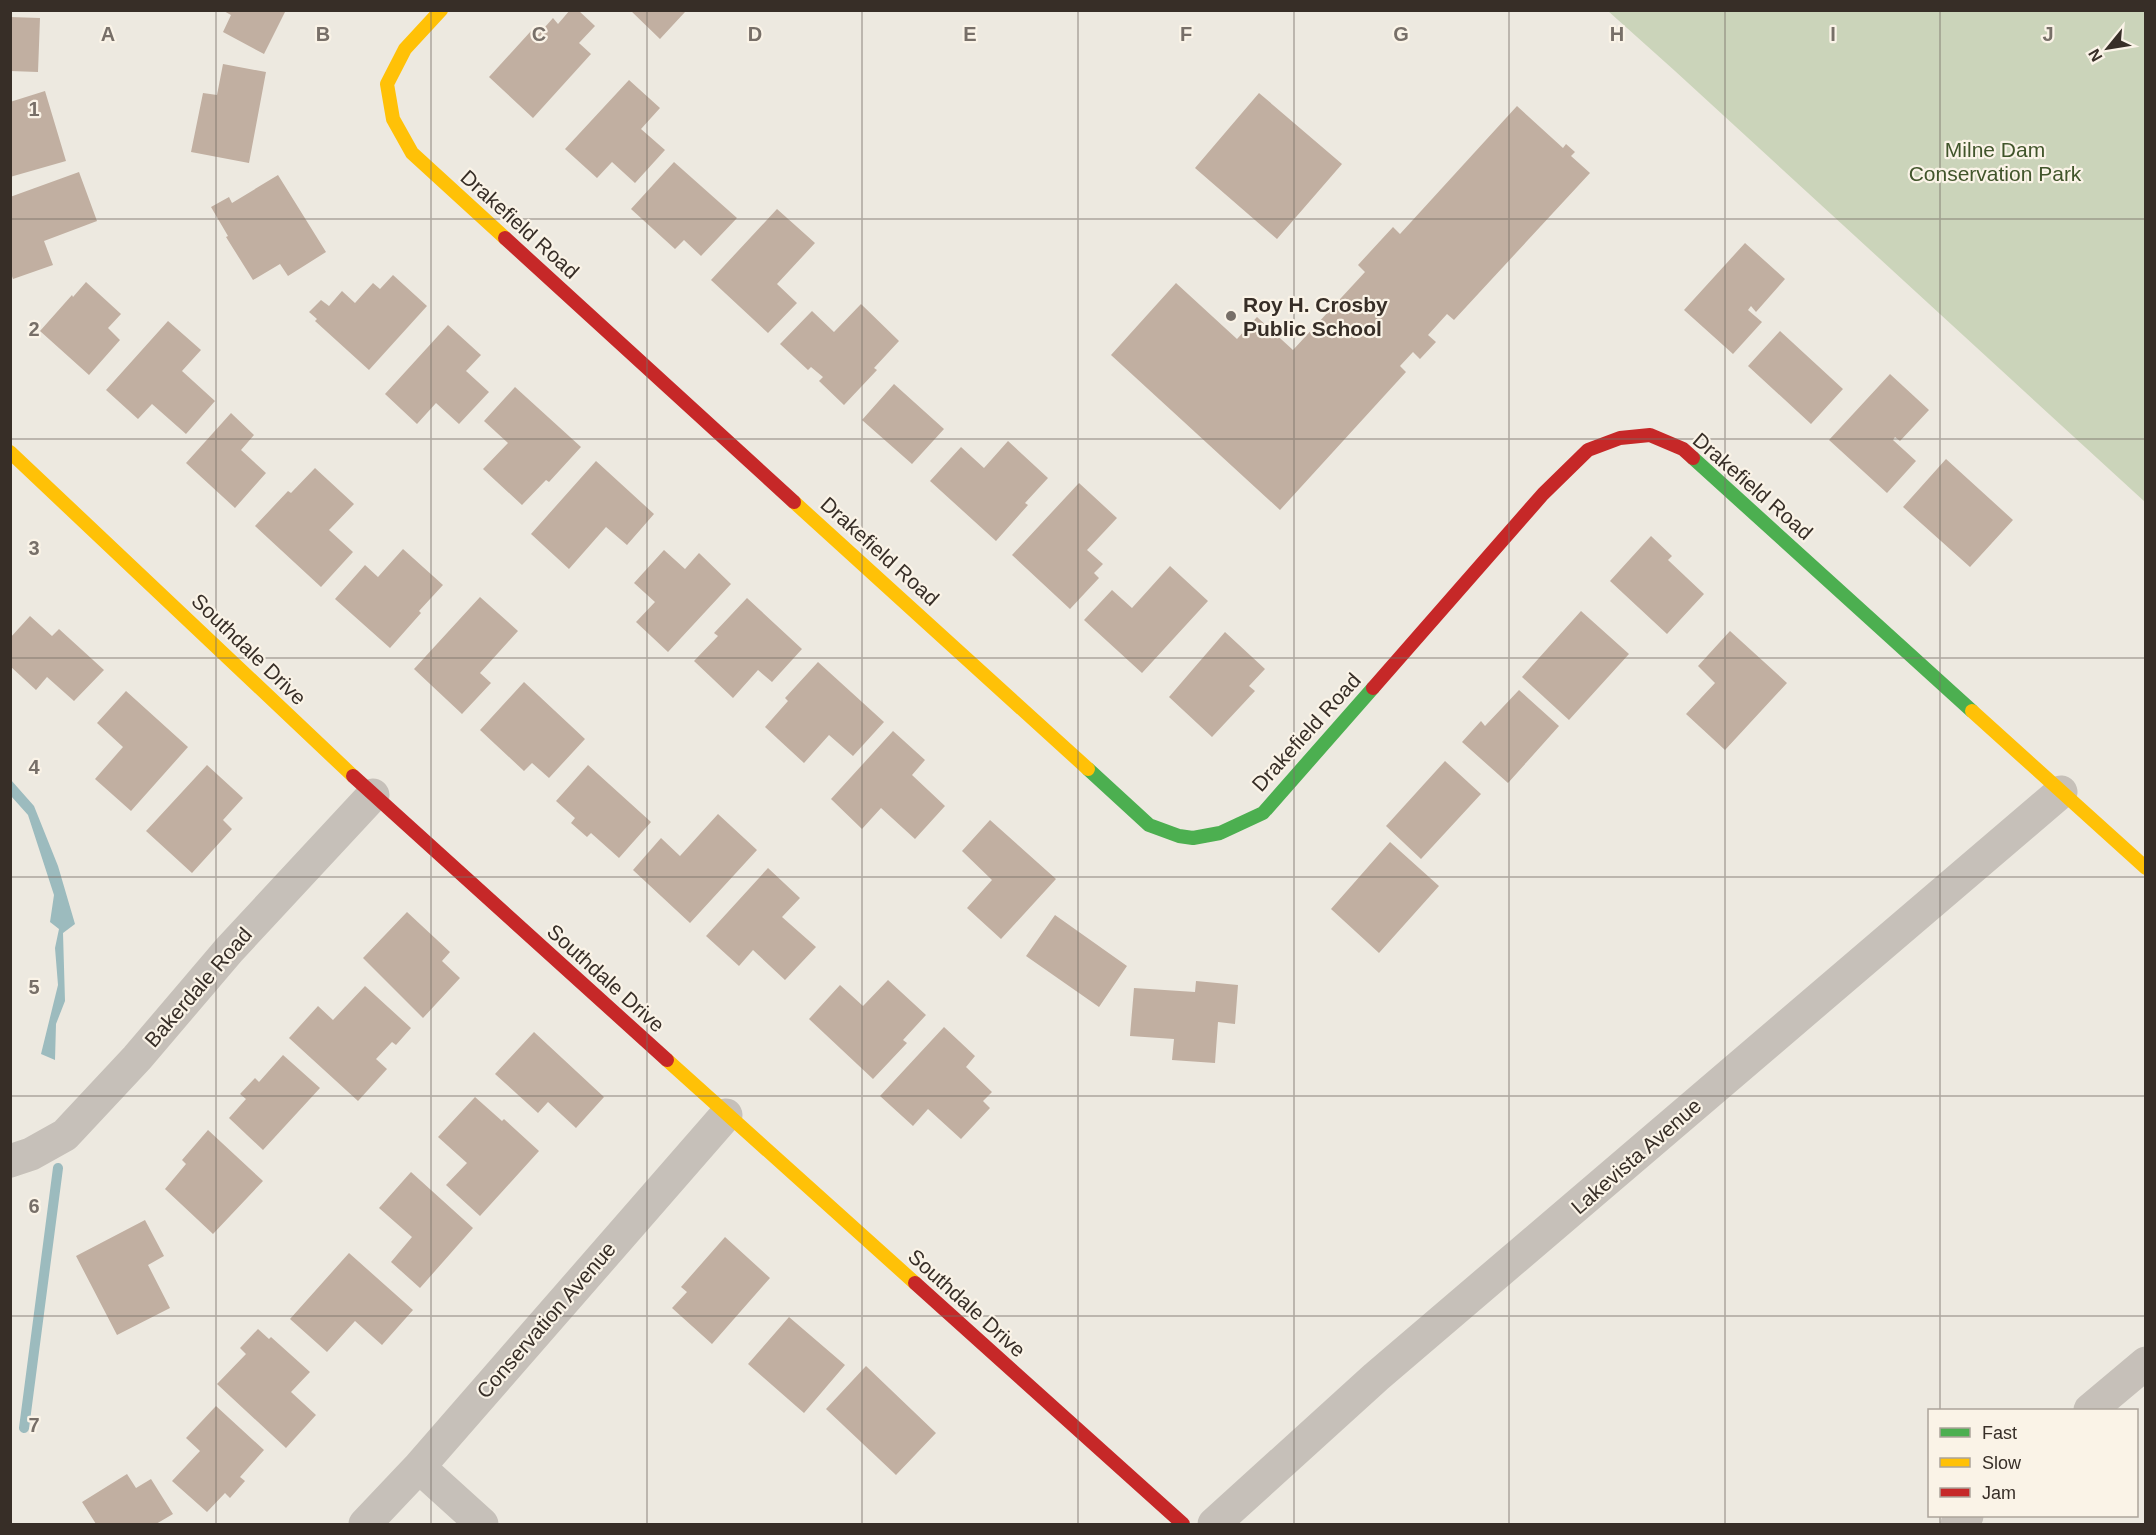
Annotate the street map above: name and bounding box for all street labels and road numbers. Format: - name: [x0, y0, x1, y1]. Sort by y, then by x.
- street label: Drakefield Road: [456, 165, 584, 283]
- street label: Drakefield Road: [1689, 428, 1817, 544]
- street label: Drakefield Road: [816, 492, 944, 610]
- street label: Southdale Drive: [187, 589, 311, 709]
- street label: Drakefield Road: [1247, 668, 1365, 796]
- street label: Southdale Drive: [543, 919, 669, 1037]
- street label: Bakerdale Road: [140, 923, 256, 1051]
- street label: Lakevista Avenue: [1566, 1093, 1706, 1219]
- street label: Conservation Avenue: [472, 1237, 620, 1403]
- street label: Southdale Drive: [904, 1244, 1030, 1362]

